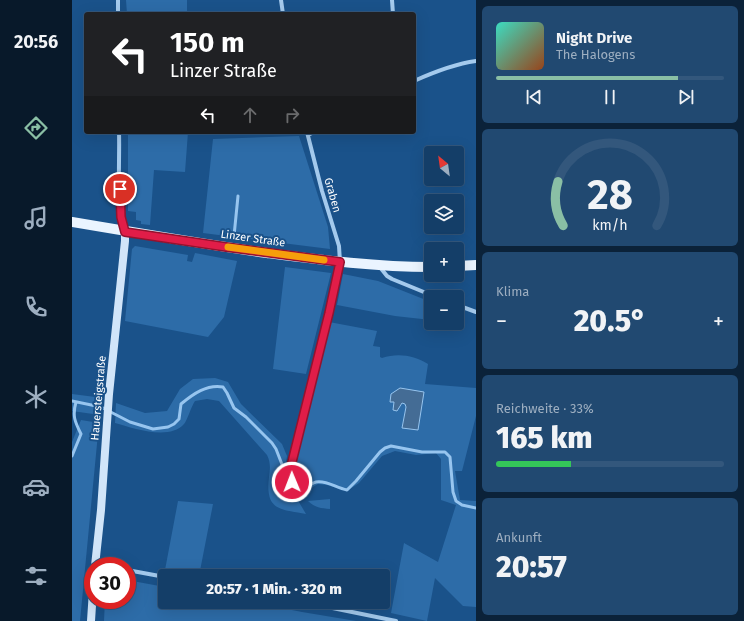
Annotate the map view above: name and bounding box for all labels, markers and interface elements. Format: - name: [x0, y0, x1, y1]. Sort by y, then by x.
- text: 150 m: [170, 26, 245, 59]
- icon: left: [104, 28, 156, 80]
- text: Night Drive: [556, 29, 632, 47]
- text: 20:56: [14, 31, 58, 53]
- text: The Halogens: [556, 47, 635, 62]
- text: Linzer Straße: [170, 60, 277, 82]
- icon: previous: [523, 86, 545, 108]
- icon: pause: [599, 86, 621, 108]
- icon: next: [675, 86, 697, 108]
- icon: left: [197, 104, 219, 126]
- icon: ahead: [239, 104, 261, 126]
- icon: right: [281, 104, 303, 126]
- icon: directions: [22, 114, 50, 142]
- north arrow: [424, 146, 464, 186]
- map controls: [424, 146, 464, 330]
- text: 28: [587, 169, 633, 219]
- pin: [103, 172, 137, 206]
- street label: Graben: [321, 176, 344, 214]
- icon: arrive: [109, 178, 131, 200]
- button: layers: [424, 194, 464, 234]
- icon: music: [22, 204, 50, 232]
- text: km/h: [592, 216, 628, 233]
- street label: Linzer Straße: [220, 228, 286, 249]
- button: +: [424, 242, 464, 282]
- text: Klima: [496, 284, 529, 299]
- button: −: [424, 290, 464, 330]
- icon: phone: [22, 293, 50, 321]
- text: 20.5°: [574, 303, 646, 339]
- text: −: [496, 308, 507, 335]
- text: +: [713, 308, 724, 335]
- street label: Hauersteigstraße: [88, 355, 109, 441]
- icon: climate: [22, 383, 50, 411]
- text: Reichweite · 33%: [496, 401, 594, 416]
- text: 165 km: [496, 420, 593, 456]
- position arrow: [271, 461, 313, 503]
- icon: car: [22, 473, 50, 501]
- text: Ankunft: [496, 530, 542, 545]
- text: 20:57: [496, 549, 567, 585]
- speed limit sign: 30: [84, 557, 136, 609]
- icon: filters: [22, 562, 50, 590]
- text: 20:57 · 1 Min. · 320 m: [206, 580, 342, 598]

